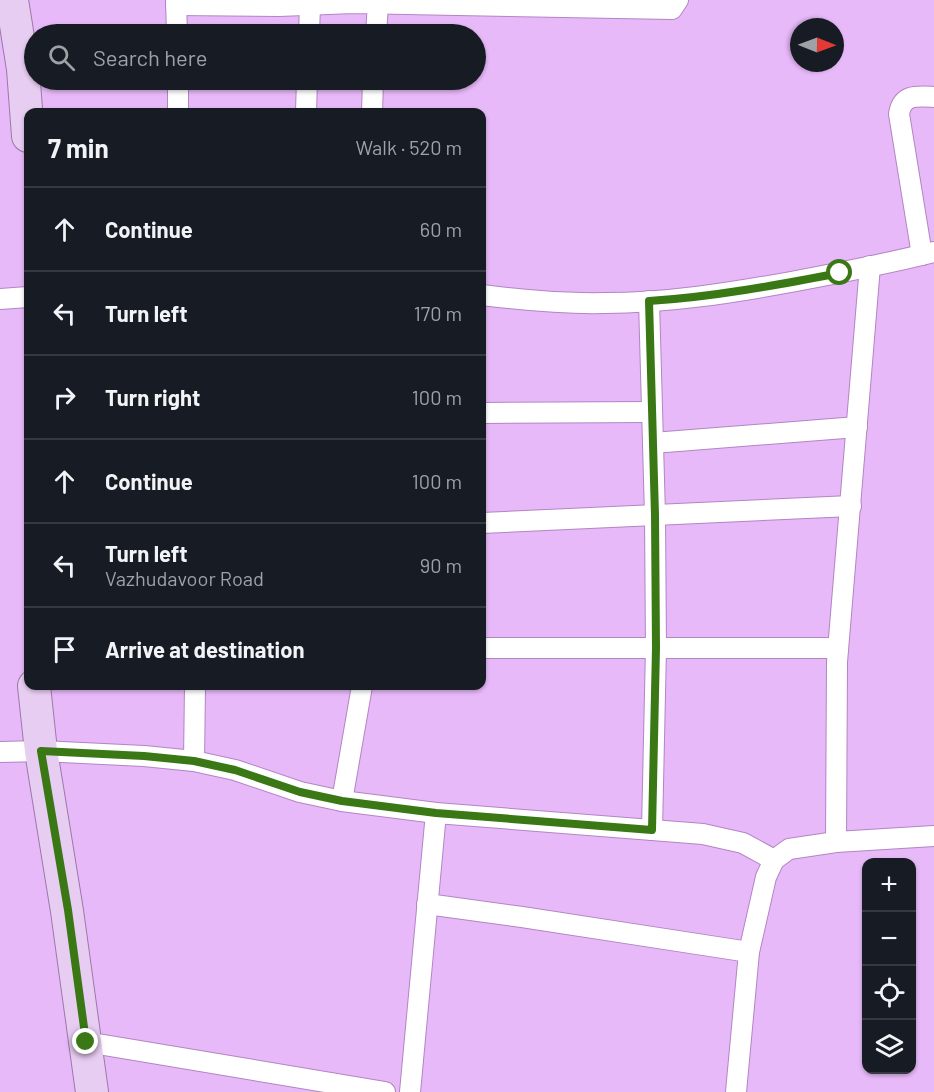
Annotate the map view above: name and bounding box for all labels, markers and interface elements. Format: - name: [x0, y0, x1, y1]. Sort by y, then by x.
- north arrow: [790, 18, 844, 72]
- search box: [24, 24, 486, 90]
- icon: search: [45, 41, 78, 74]
- text: Search here: [93, 44, 207, 70]
- text: 7 min: [48, 132, 109, 163]
- text: Walk · 520 m: [356, 135, 462, 159]
- icon: ahead: [48, 213, 81, 246]
- text: Continue: [105, 216, 193, 242]
- text: 60 m: [420, 217, 462, 241]
- route start: [826, 259, 852, 285]
- icon: left: [48, 297, 81, 330]
- text: Turn left: [105, 300, 188, 326]
- text: 170 m: [414, 301, 462, 325]
- icon: right: [48, 381, 81, 414]
- text: Turn right: [105, 384, 200, 410]
- text: 100 m: [412, 385, 462, 409]
- icon: ahead: [48, 465, 81, 498]
- text: Continue: [105, 468, 193, 494]
- text: 100 m: [412, 469, 462, 493]
- text: Turn left: [105, 540, 188, 566]
- icon: left: [48, 549, 81, 582]
- text: 90 m: [420, 553, 462, 577]
- text: Vazhudavoor Road: [105, 566, 264, 590]
- icon: arrive: [48, 633, 81, 666]
- text: Arrive at destination: [105, 636, 304, 662]
- map controls: [862, 858, 916, 1074]
- button: +: [862, 858, 916, 912]
- button: −: [862, 912, 916, 966]
- button: locate: [862, 966, 916, 1020]
- button: layers: [862, 1020, 916, 1074]
- route end: [72, 1028, 98, 1054]

